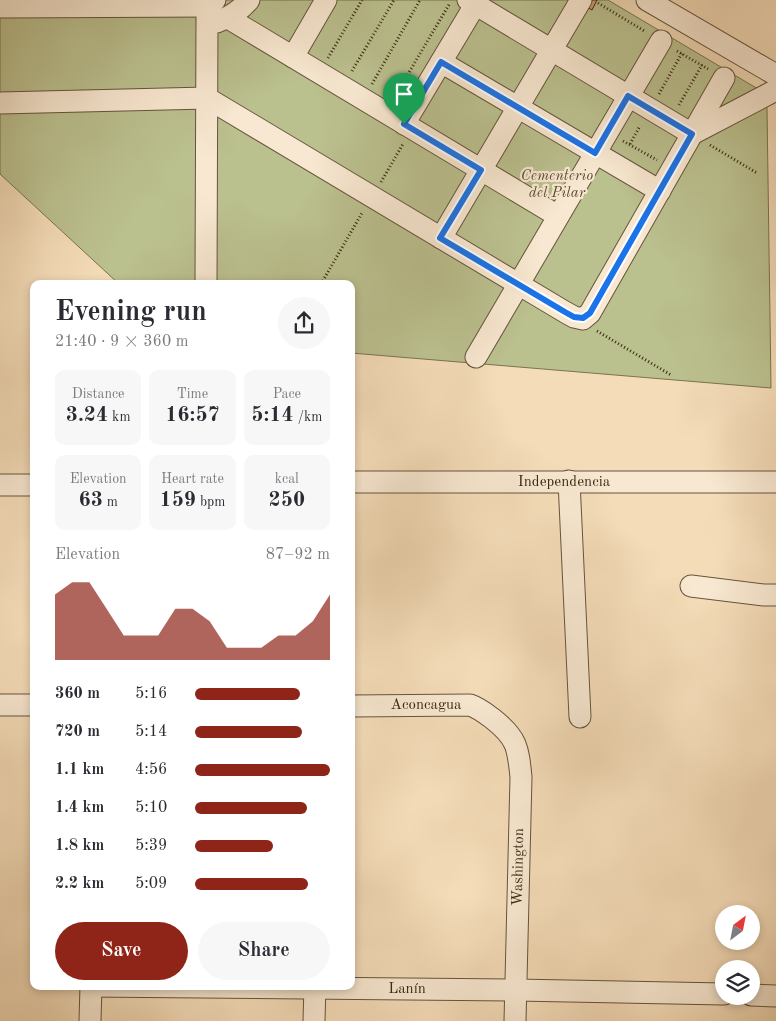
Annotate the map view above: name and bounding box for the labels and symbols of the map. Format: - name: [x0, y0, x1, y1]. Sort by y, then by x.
- pin: [383, 73, 425, 124]
- park label: Cementerio del Pilar: [521, 169, 593, 201]
- street label: Independencia: [518, 475, 611, 490]
- street label: Aconcagua: [390, 698, 462, 713]
- street label: Washington: [511, 828, 527, 906]
- north arrow: [715, 905, 760, 950]
- street label: Lanín: [388, 982, 426, 997]

